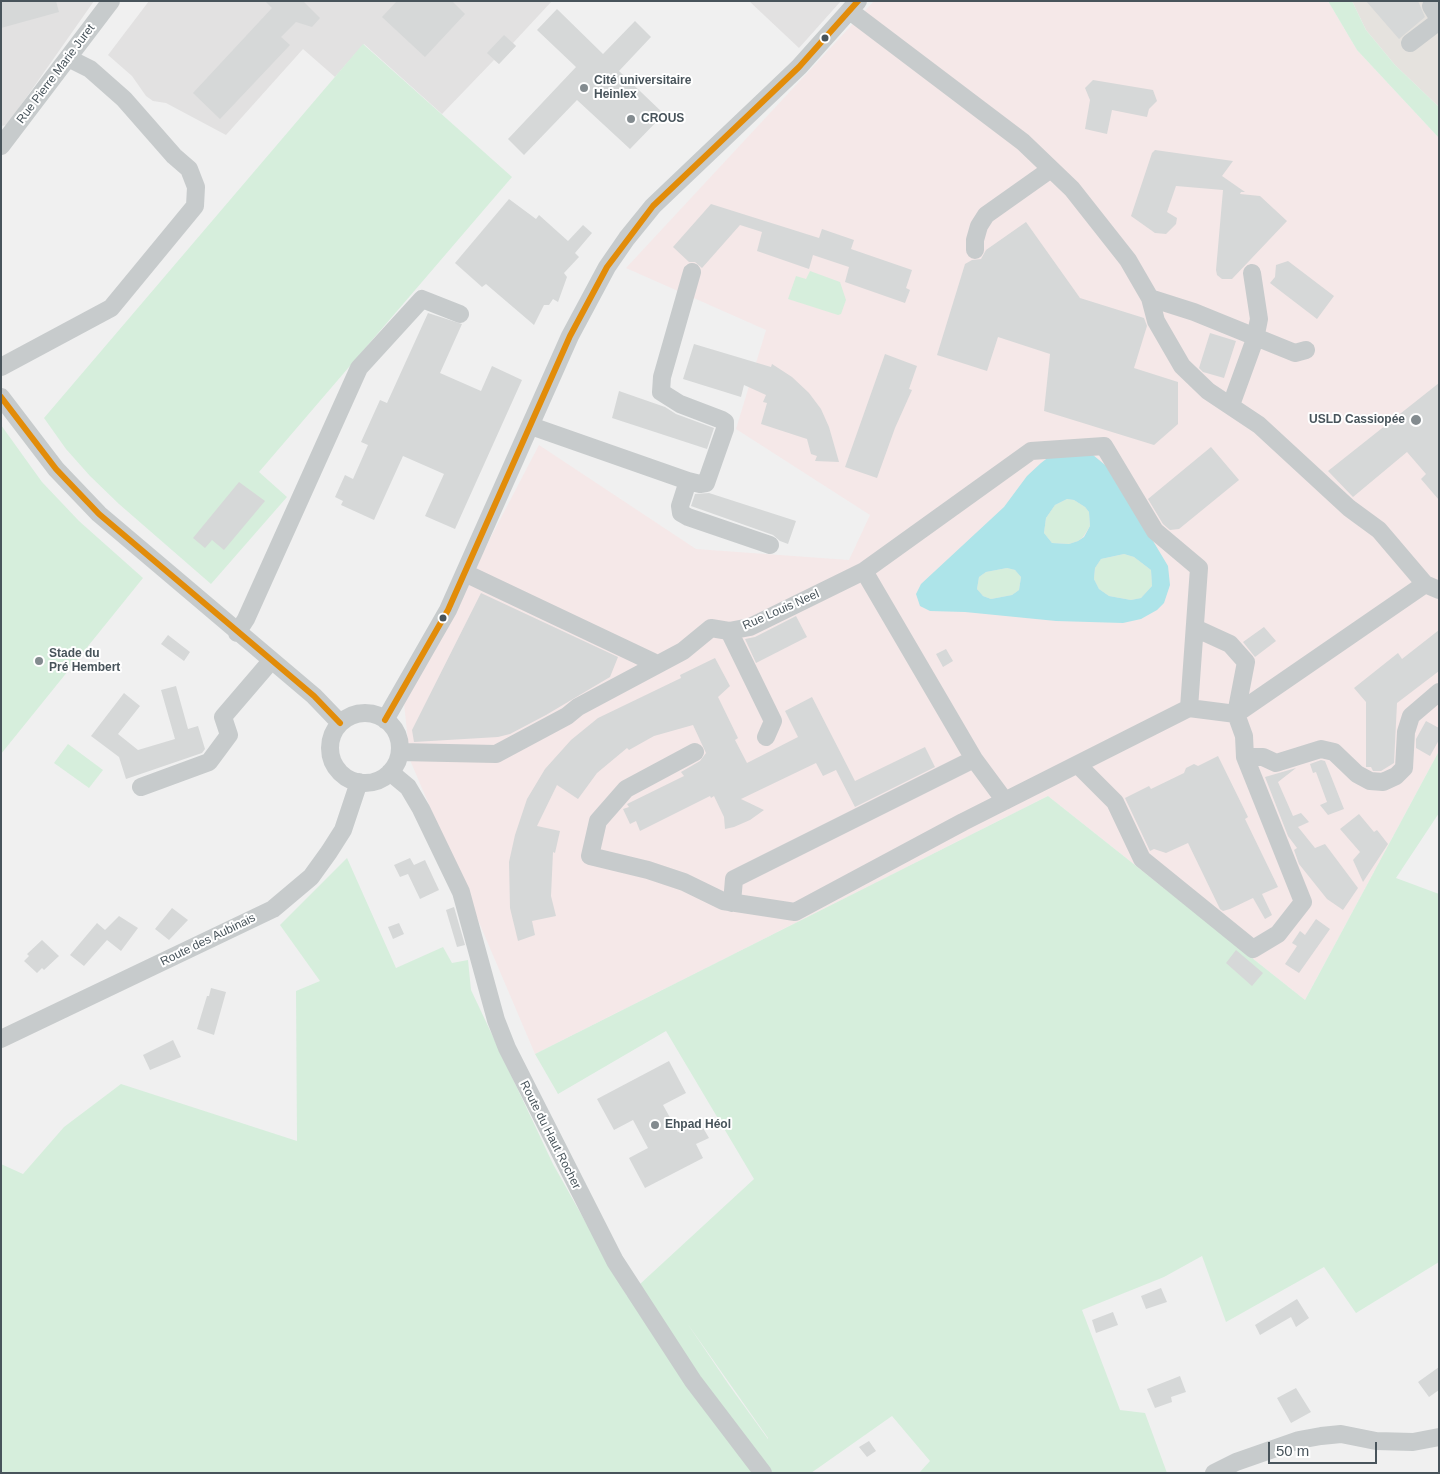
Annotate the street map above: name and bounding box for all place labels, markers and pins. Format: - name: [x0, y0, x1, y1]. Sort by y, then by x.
- unlabelled marker: [820, 33, 830, 43]
- place label: Cité universitaire Heinlex: [594, 74, 691, 102]
- marker: Cité universitaire Heinlex: [578, 82, 590, 94]
- place label: CROUS: [641, 112, 684, 126]
- marker: CROUS: [625, 113, 637, 125]
- place label: USLD Cassiopée: [1309, 413, 1405, 427]
- marker: USLD Cassiopée: [1409, 413, 1423, 427]
- unlabelled marker: [438, 613, 448, 623]
- place label: Stade du Pré Hembert: [49, 647, 120, 675]
- marker: Stade du Pré Hembert: [33, 655, 45, 667]
- place label: Ehpad Héol: [665, 1118, 731, 1132]
- marker: Ehpad Héol: [649, 1119, 661, 1131]

